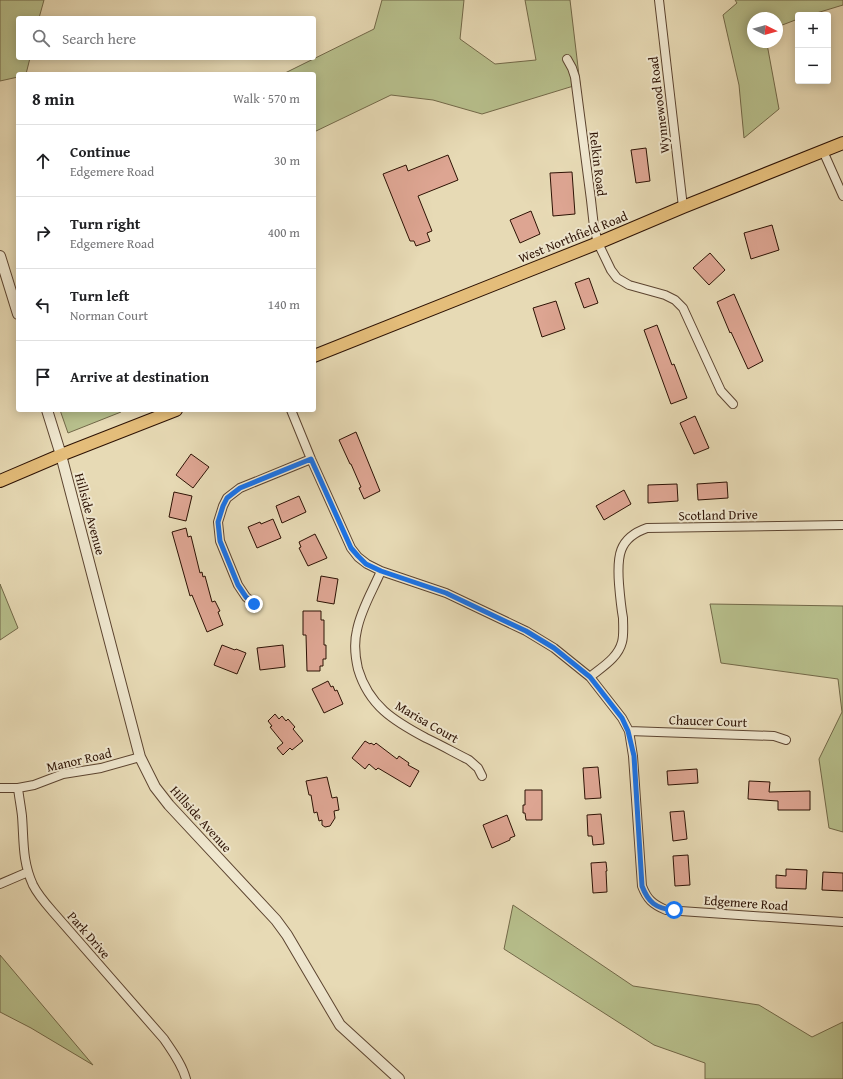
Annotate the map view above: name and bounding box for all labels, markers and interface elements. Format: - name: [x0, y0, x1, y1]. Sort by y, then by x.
- north arrow: [747, 12, 783, 48]
- map controls: [795, 12, 831, 84]
- button: +: [795, 12, 831, 48]
- search box: [16, 16, 316, 60]
- icon: search: [30, 27, 52, 49]
- text: Search here: [62, 28, 136, 49]
- button: −: [795, 48, 831, 84]
- street label: Wynnewood Road: [644, 55, 674, 155]
- text: 8 min: [32, 86, 74, 111]
- text: Walk · 570 m: [233, 89, 300, 108]
- street label: Relkin Road: [585, 131, 611, 197]
- text: Continue: [70, 141, 131, 162]
- icon: ahead: [32, 150, 54, 172]
- text: 30 m: [274, 151, 300, 170]
- text: Edgemere Road: [70, 162, 154, 181]
- street label: West Northfield Road: [516, 206, 630, 268]
- text: Turn right: [70, 213, 141, 234]
- icon: right: [32, 222, 54, 244]
- text: 400 m: [268, 223, 300, 242]
- text: Edgemere Road: [70, 234, 154, 253]
- text: Turn left: [70, 285, 129, 306]
- icon: left: [32, 294, 54, 316]
- text: 140 m: [268, 295, 300, 314]
- text: Norman Court: [70, 306, 148, 325]
- icon: arrive: [32, 366, 54, 388]
- text: Arrive at destination: [70, 366, 209, 387]
- street label: Hillside Avenue: [70, 471, 110, 557]
- street label: Scotland Drive: [678, 505, 758, 525]
- route end: [245, 595, 263, 613]
- street label: Marisa Court: [392, 696, 463, 748]
- street label: Chaucer Court: [669, 710, 748, 732]
- street label: Manor Road: [45, 743, 113, 777]
- street label: Hillside Avenue: [166, 781, 236, 857]
- street label: Edgemere Road: [703, 891, 789, 915]
- route start: [665, 901, 683, 919]
- street label: Park Drive: [63, 907, 115, 963]

